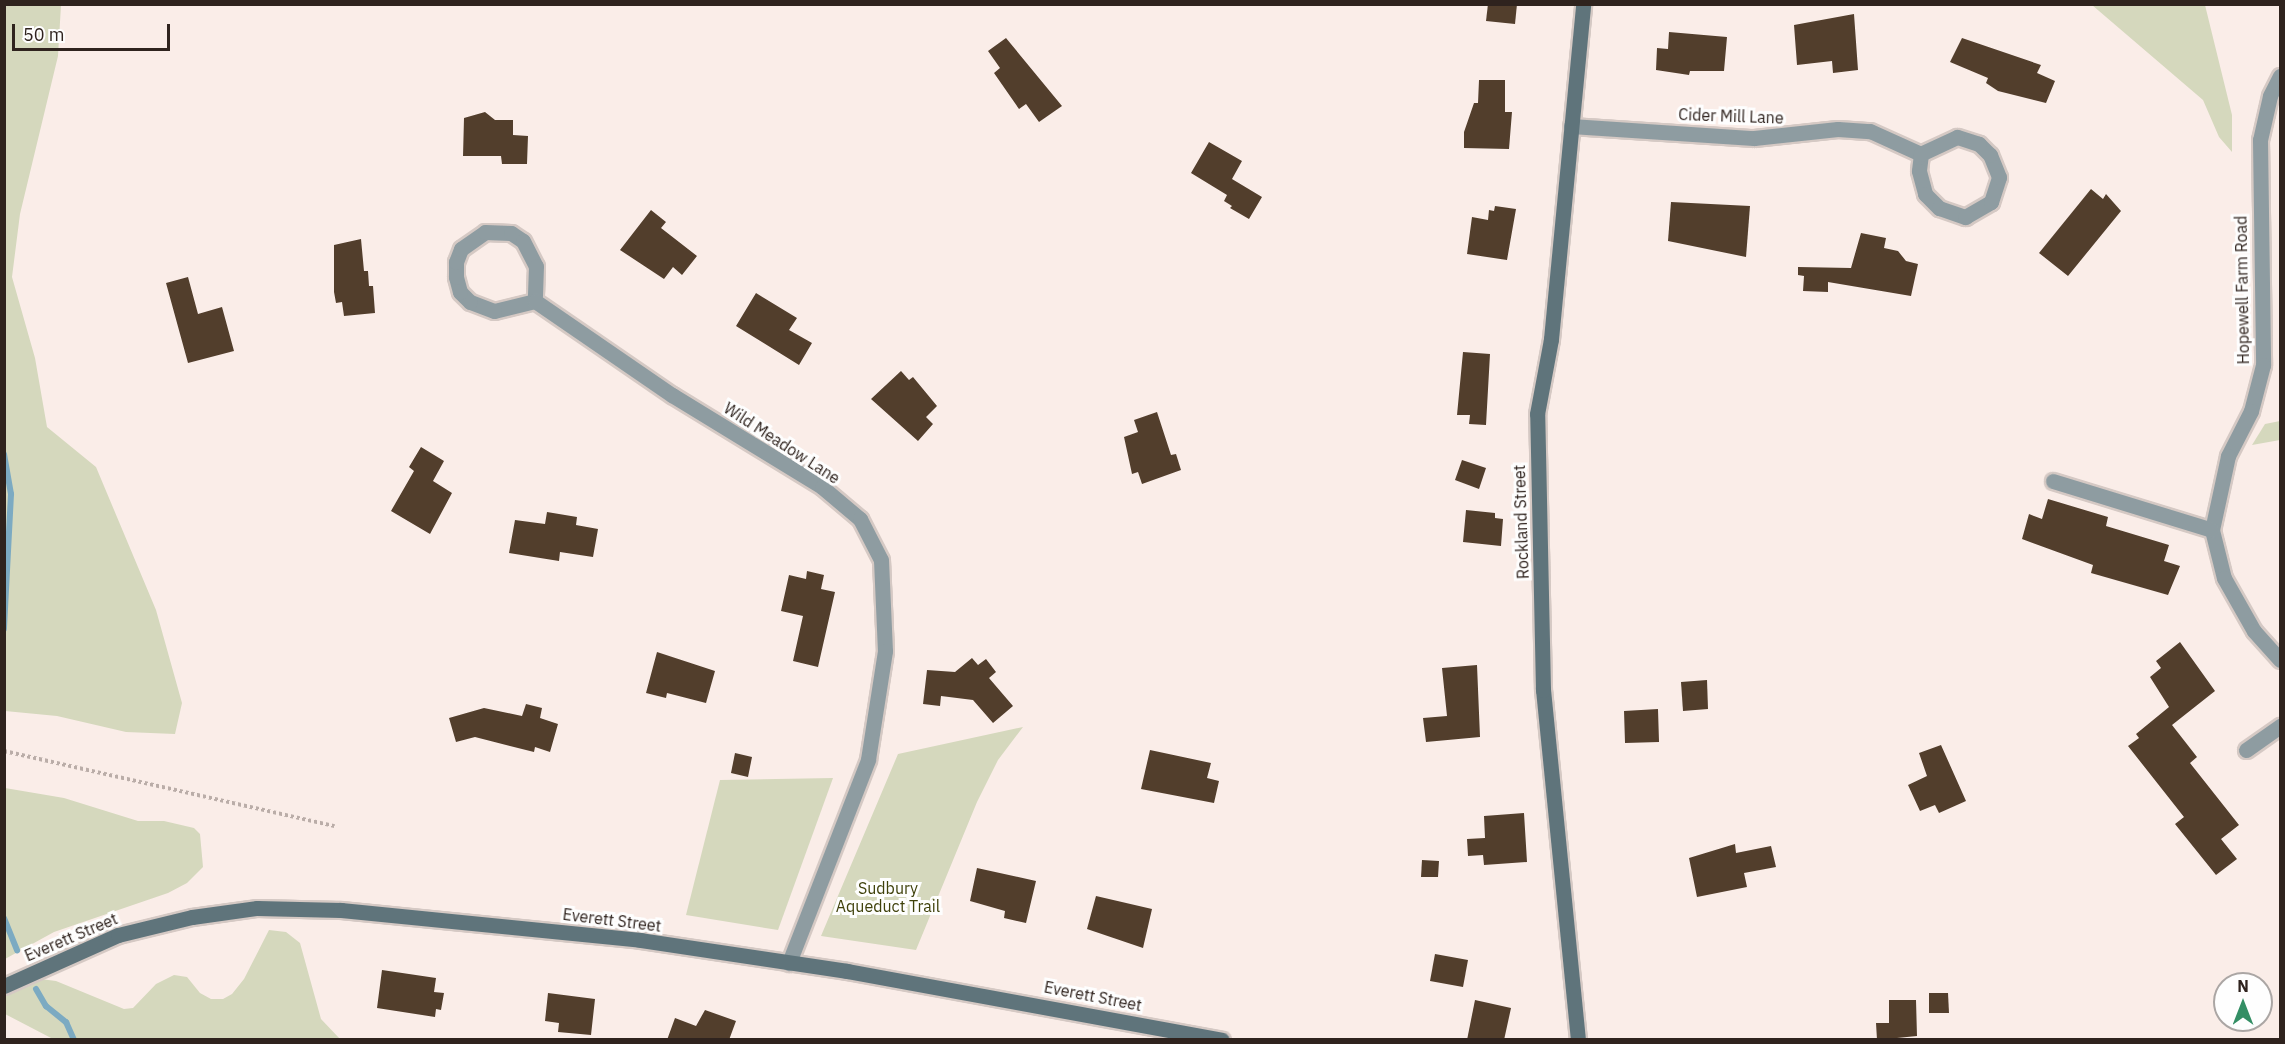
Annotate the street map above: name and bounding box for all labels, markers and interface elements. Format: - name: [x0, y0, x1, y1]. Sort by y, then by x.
- scale bar: [15, 12, 172, 50]
- text: 50 m: [23, 23, 65, 46]
- street label: Cider Mill Lane: [1678, 105, 1784, 127]
- street label: Hopewell Farm Road: [2231, 215, 2253, 365]
- street label: Wild Meadow Lane: [720, 398, 844, 488]
- street label: Rockland Street: [1509, 465, 1533, 579]
- park label: Sudbury Aqueduct Trail: [836, 878, 940, 916]
- street label: Everett Street: [562, 904, 662, 936]
- street label: Everett Street: [22, 909, 120, 965]
- north arrow: [2213, 972, 2273, 1032]
- text: N: [2237, 976, 2249, 996]
- street label: Everett Street: [1042, 977, 1144, 1015]

